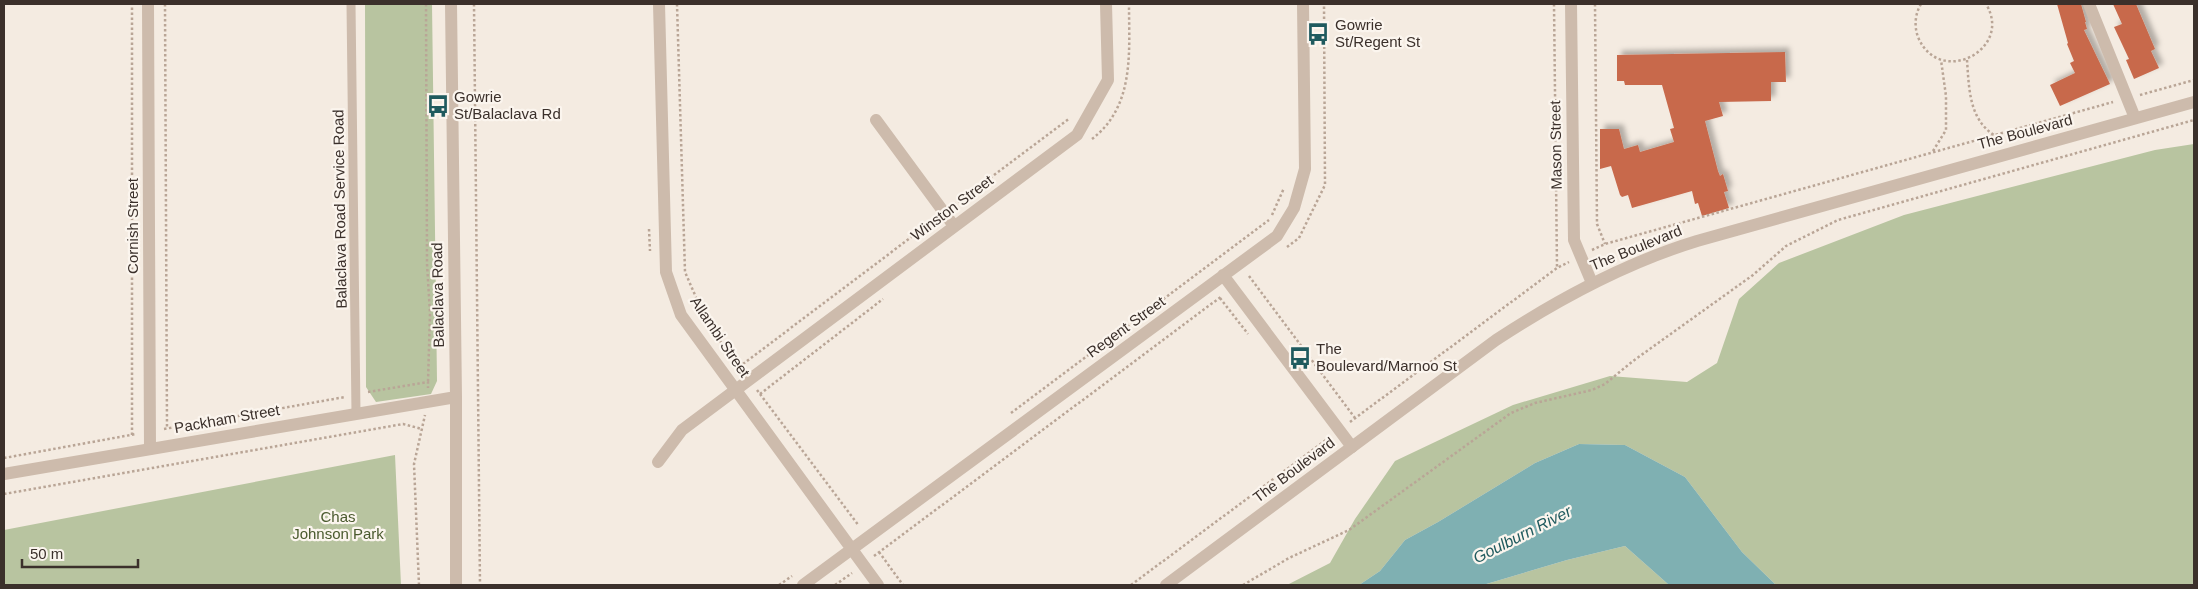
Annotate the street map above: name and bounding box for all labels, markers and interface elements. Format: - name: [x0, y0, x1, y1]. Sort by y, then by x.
- place label: Gowrie St/Regent St: [1335, 16, 1421, 50]
- bus stop icon: Gowrie St/Regent St: [1305, 21, 1331, 47]
- place label: Gowrie St/Balaclava Rd: [454, 88, 561, 122]
- bus stop icon: Gowrie St/Balaclava Rd: [425, 93, 451, 119]
- street label: Mason Street: [1546, 99, 1565, 190]
- street label: Balaclava Road Service Road: [329, 109, 350, 309]
- street label: The Boulevard: [1976, 111, 2074, 152]
- street label: Winston Street: [907, 171, 997, 244]
- street label: Cornish Street: [124, 177, 141, 274]
- street label: The Boulevard: [1587, 221, 1684, 274]
- street label: Balaclava Road: [428, 242, 447, 348]
- street label: Regent Street: [1083, 292, 1169, 361]
- street label: Allambi Street: [687, 293, 754, 381]
- place label: The Boulevard/Marnoo St: [1316, 340, 1458, 374]
- bus stop icon: The Boulevard/Marnoo St: [1287, 345, 1313, 371]
- street label: Packham Street: [173, 401, 282, 436]
- street label: The Boulevard: [1250, 433, 1338, 506]
- water label: Goulburn River: [1470, 502, 1575, 566]
- park label: Chas Johnson Park: [292, 508, 384, 542]
- scale bar: [22, 536, 139, 568]
- text: 50 m: [30, 545, 63, 562]

